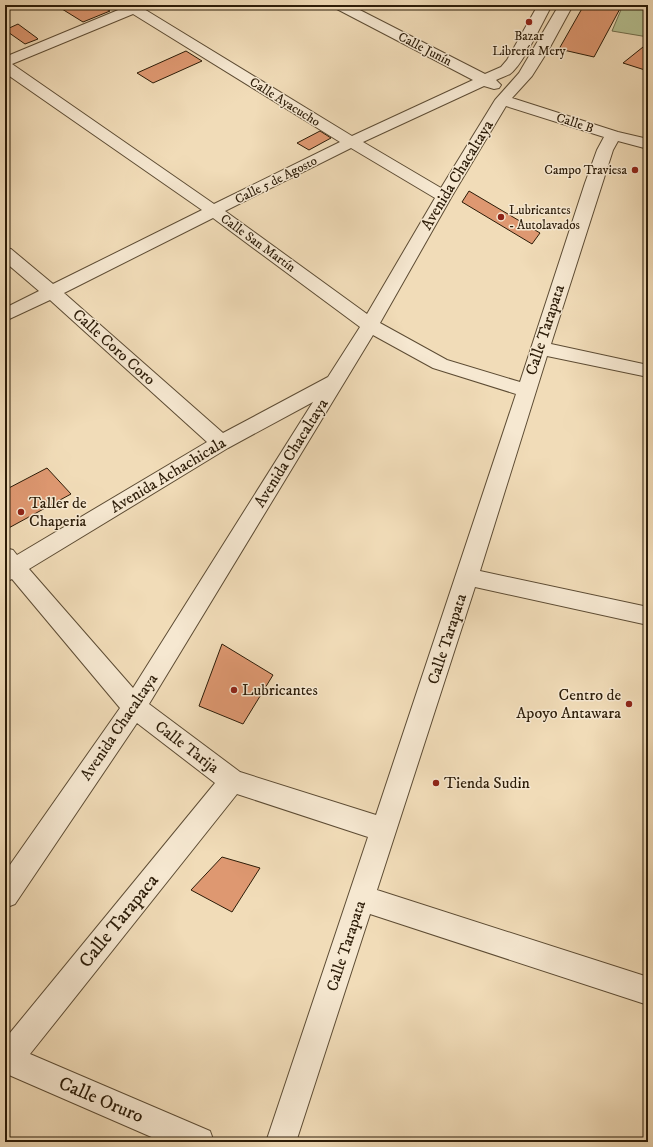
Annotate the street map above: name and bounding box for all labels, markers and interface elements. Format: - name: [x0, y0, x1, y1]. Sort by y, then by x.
- marker: Bazar Librería Mery: [524, 17, 534, 27]
- place label: Bazar Librería Mery: [492, 28, 567, 59]
- street label: Calle Junín: [395, 29, 455, 69]
- street label: Calle Ayacucho: [247, 74, 323, 130]
- street label: Calle B: [554, 109, 596, 137]
- street label: Avenida Chacaltaya: [416, 116, 498, 234]
- street label: Calle 5 de Agosto: [232, 152, 320, 208]
- place label: Campo Traviesa: [544, 162, 627, 178]
- marker: Campo Traviesa: [630, 165, 640, 175]
- place label: Lubricantes - Autolavados: [509, 202, 580, 233]
- street label: Calle San Martín: [217, 210, 299, 276]
- marker: Lubricantes - Autolavados: [496, 212, 506, 222]
- street label: Calle Tarapata: [521, 282, 569, 378]
- street label: Calle Coro Coro: [68, 305, 160, 390]
- street label: Avenida Chacaltaya: [249, 395, 333, 511]
- street label: Avenida Achachicala: [107, 433, 230, 517]
- place label: Taller de Chaperia: [29, 493, 87, 531]
- marker: Taller de Chaperia: [16, 507, 26, 517]
- street label: Calle Tarapata: [423, 591, 471, 687]
- street label: Avenida Chacaltaya: [76, 670, 162, 784]
- place label: Lubricantes: [242, 680, 318, 700]
- marker: Lubricantes: [229, 685, 239, 695]
- place label: Centro de Apoyo Antawara: [516, 685, 621, 723]
- marker: Centro de Apoyo Antawara: [624, 699, 634, 709]
- street label: Calle Tarija: [151, 716, 223, 778]
- place label: Tienda Sudin: [444, 773, 531, 793]
- marker: Tienda Sudin: [431, 778, 441, 788]
- street label: Calle Tarapaca: [74, 870, 164, 972]
- street label: Calle Tarapata: [322, 898, 370, 994]
- street label: Calle Oruro: [55, 1072, 147, 1128]

